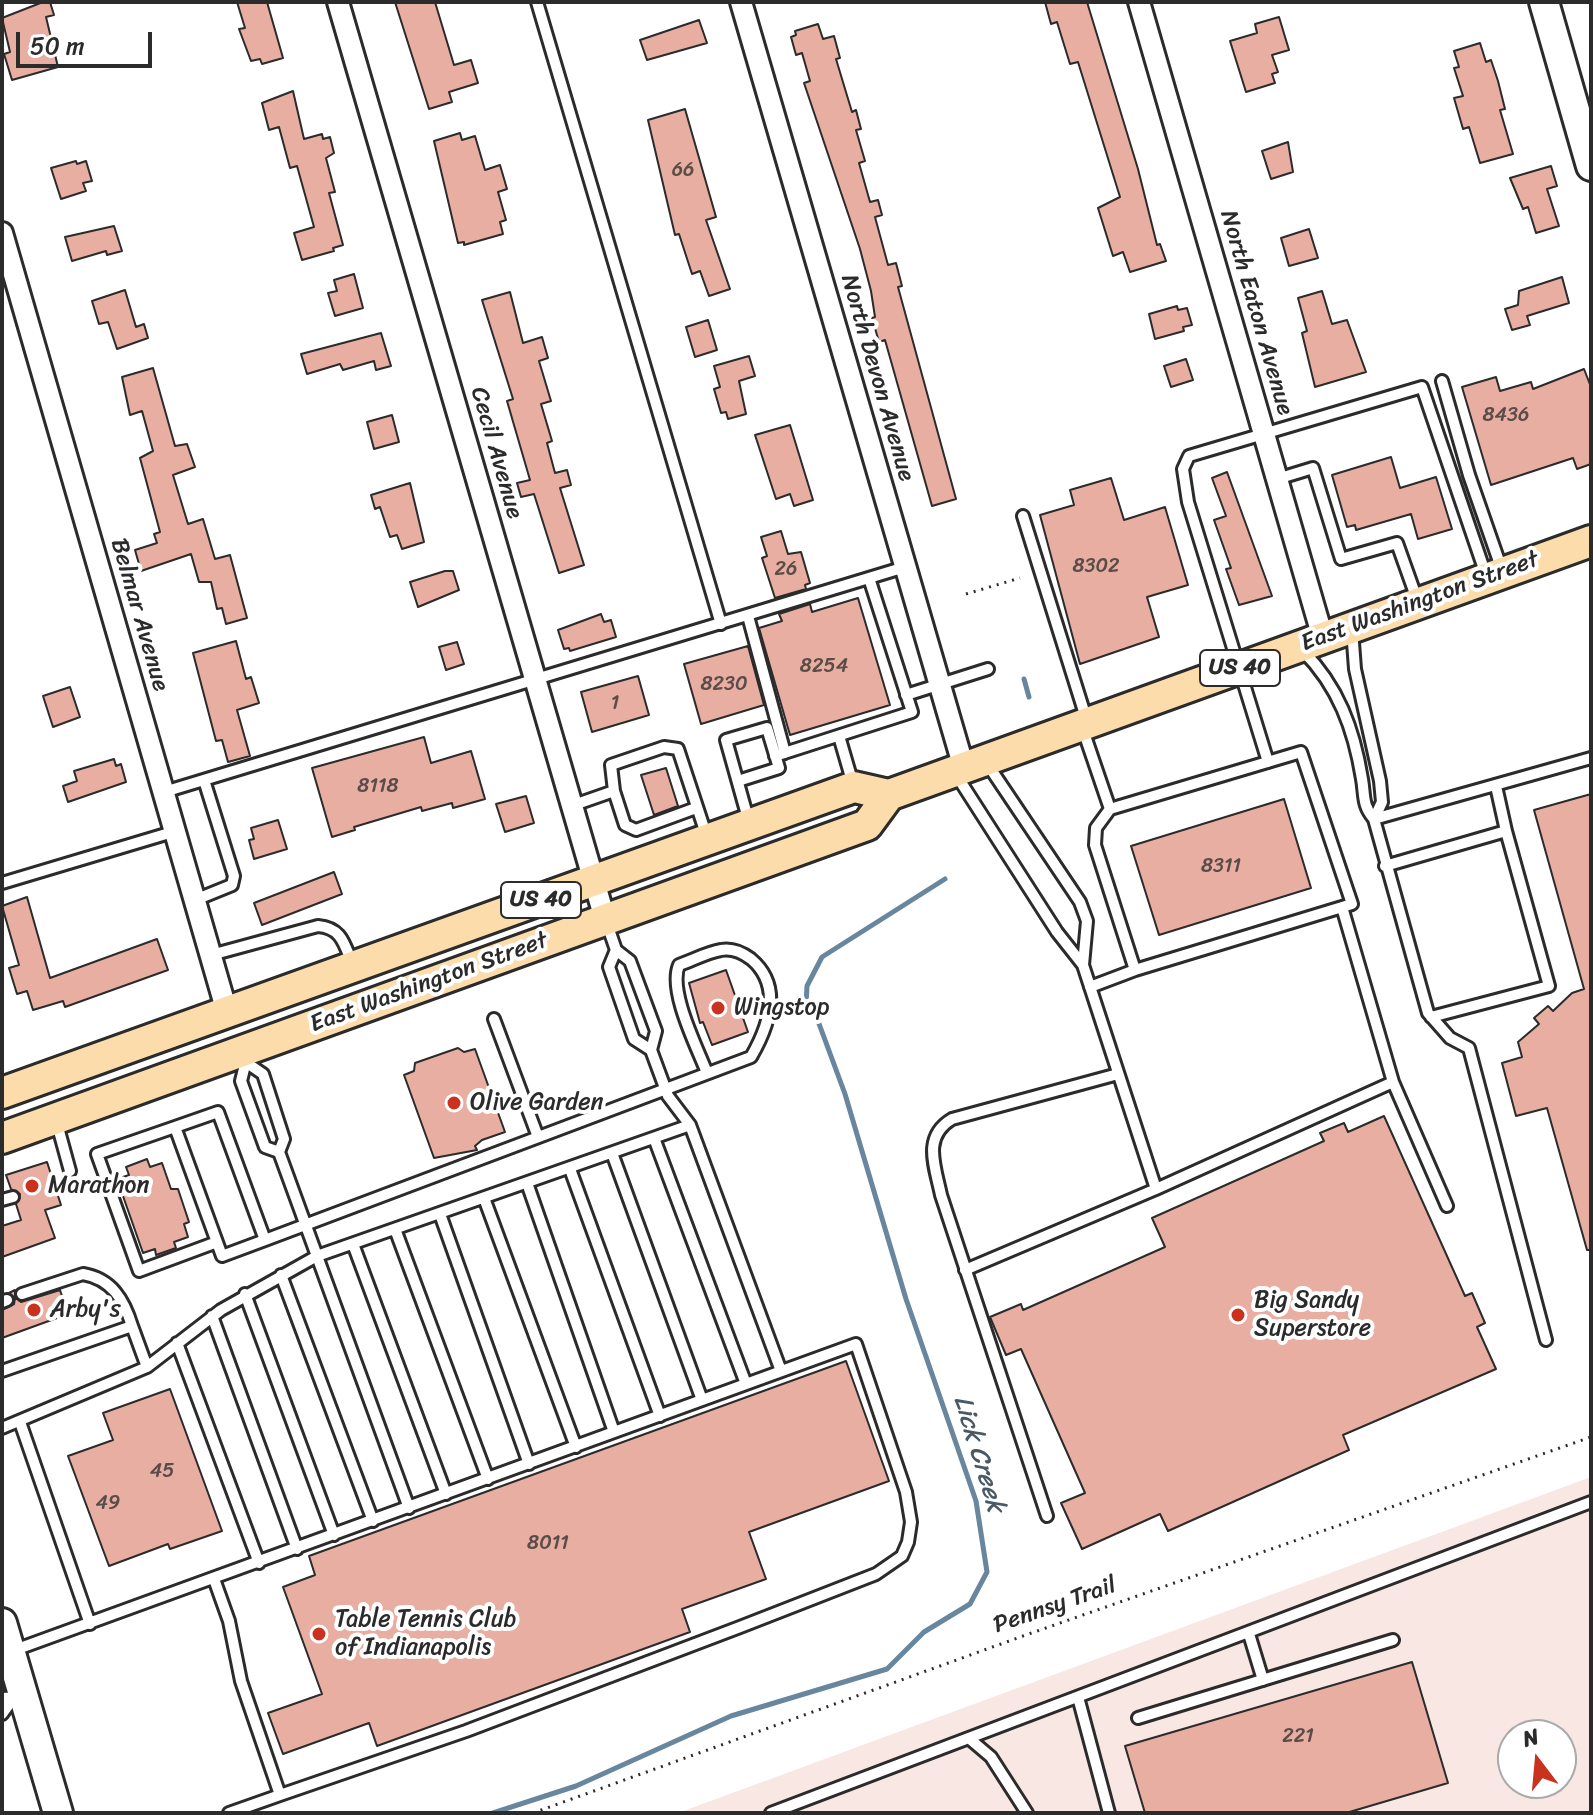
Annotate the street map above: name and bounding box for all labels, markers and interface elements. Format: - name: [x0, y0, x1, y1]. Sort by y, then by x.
- scale bar: [20, 16, 156, 66]
- text: 50 m: [30, 25, 85, 67]
- house number: 66: [672, 159, 694, 183]
- street label: North Eaton Avenue: [1213, 207, 1299, 419]
- street label: North Devon Avenue: [834, 271, 920, 485]
- street label: Cecil Avenue: [463, 384, 529, 522]
- house number: 8436: [1483, 404, 1529, 428]
- street label: Belmar Avenue: [103, 535, 175, 695]
- street label: East Washington Street: [1297, 546, 1543, 658]
- house number: 8302: [1072, 555, 1120, 579]
- house number: 26: [775, 558, 797, 582]
- road number: US 40: [1200, 650, 1280, 686]
- house number: 8254: [800, 655, 848, 679]
- house number: 8230: [700, 673, 748, 697]
- house number: 1: [611, 692, 619, 716]
- house number: 8118: [357, 775, 399, 799]
- house number: 8311: [1201, 855, 1241, 879]
- road number: US 40: [501, 882, 581, 918]
- street label: East Washington Street: [306, 927, 552, 1039]
- place label: Wingstop: [734, 994, 829, 1022]
- marker: Wingstop: [709, 999, 727, 1017]
- place label: Olive Garden: [470, 1089, 604, 1117]
- marker: Olive Garden: [445, 1094, 463, 1112]
- place label: Marathon: [48, 1172, 149, 1200]
- marker: Marathon: [23, 1177, 41, 1195]
- place label: Big Sandy Superstore: [1254, 1287, 1371, 1343]
- place label: Arby's: [50, 1296, 121, 1324]
- marker: Arby's: [25, 1301, 43, 1319]
- marker: Big Sandy Superstore: [1229, 1306, 1247, 1324]
- water label: Lick Creek: [946, 1392, 1010, 1516]
- house number: 45: [150, 1460, 174, 1484]
- house number: 49: [96, 1492, 120, 1516]
- house number: 8011: [527, 1532, 569, 1556]
- street label: Pennsy Trail: [990, 1572, 1120, 1640]
- place label: Table Tennis Club of Indianapolis: [335, 1606, 516, 1662]
- marker: Table Tennis Club of Indianapolis: [310, 1625, 328, 1643]
- text: N: [1518, 1717, 1544, 1758]
- north arrow: [1497, 1719, 1577, 1799]
- house number: 221: [1282, 1725, 1314, 1749]

